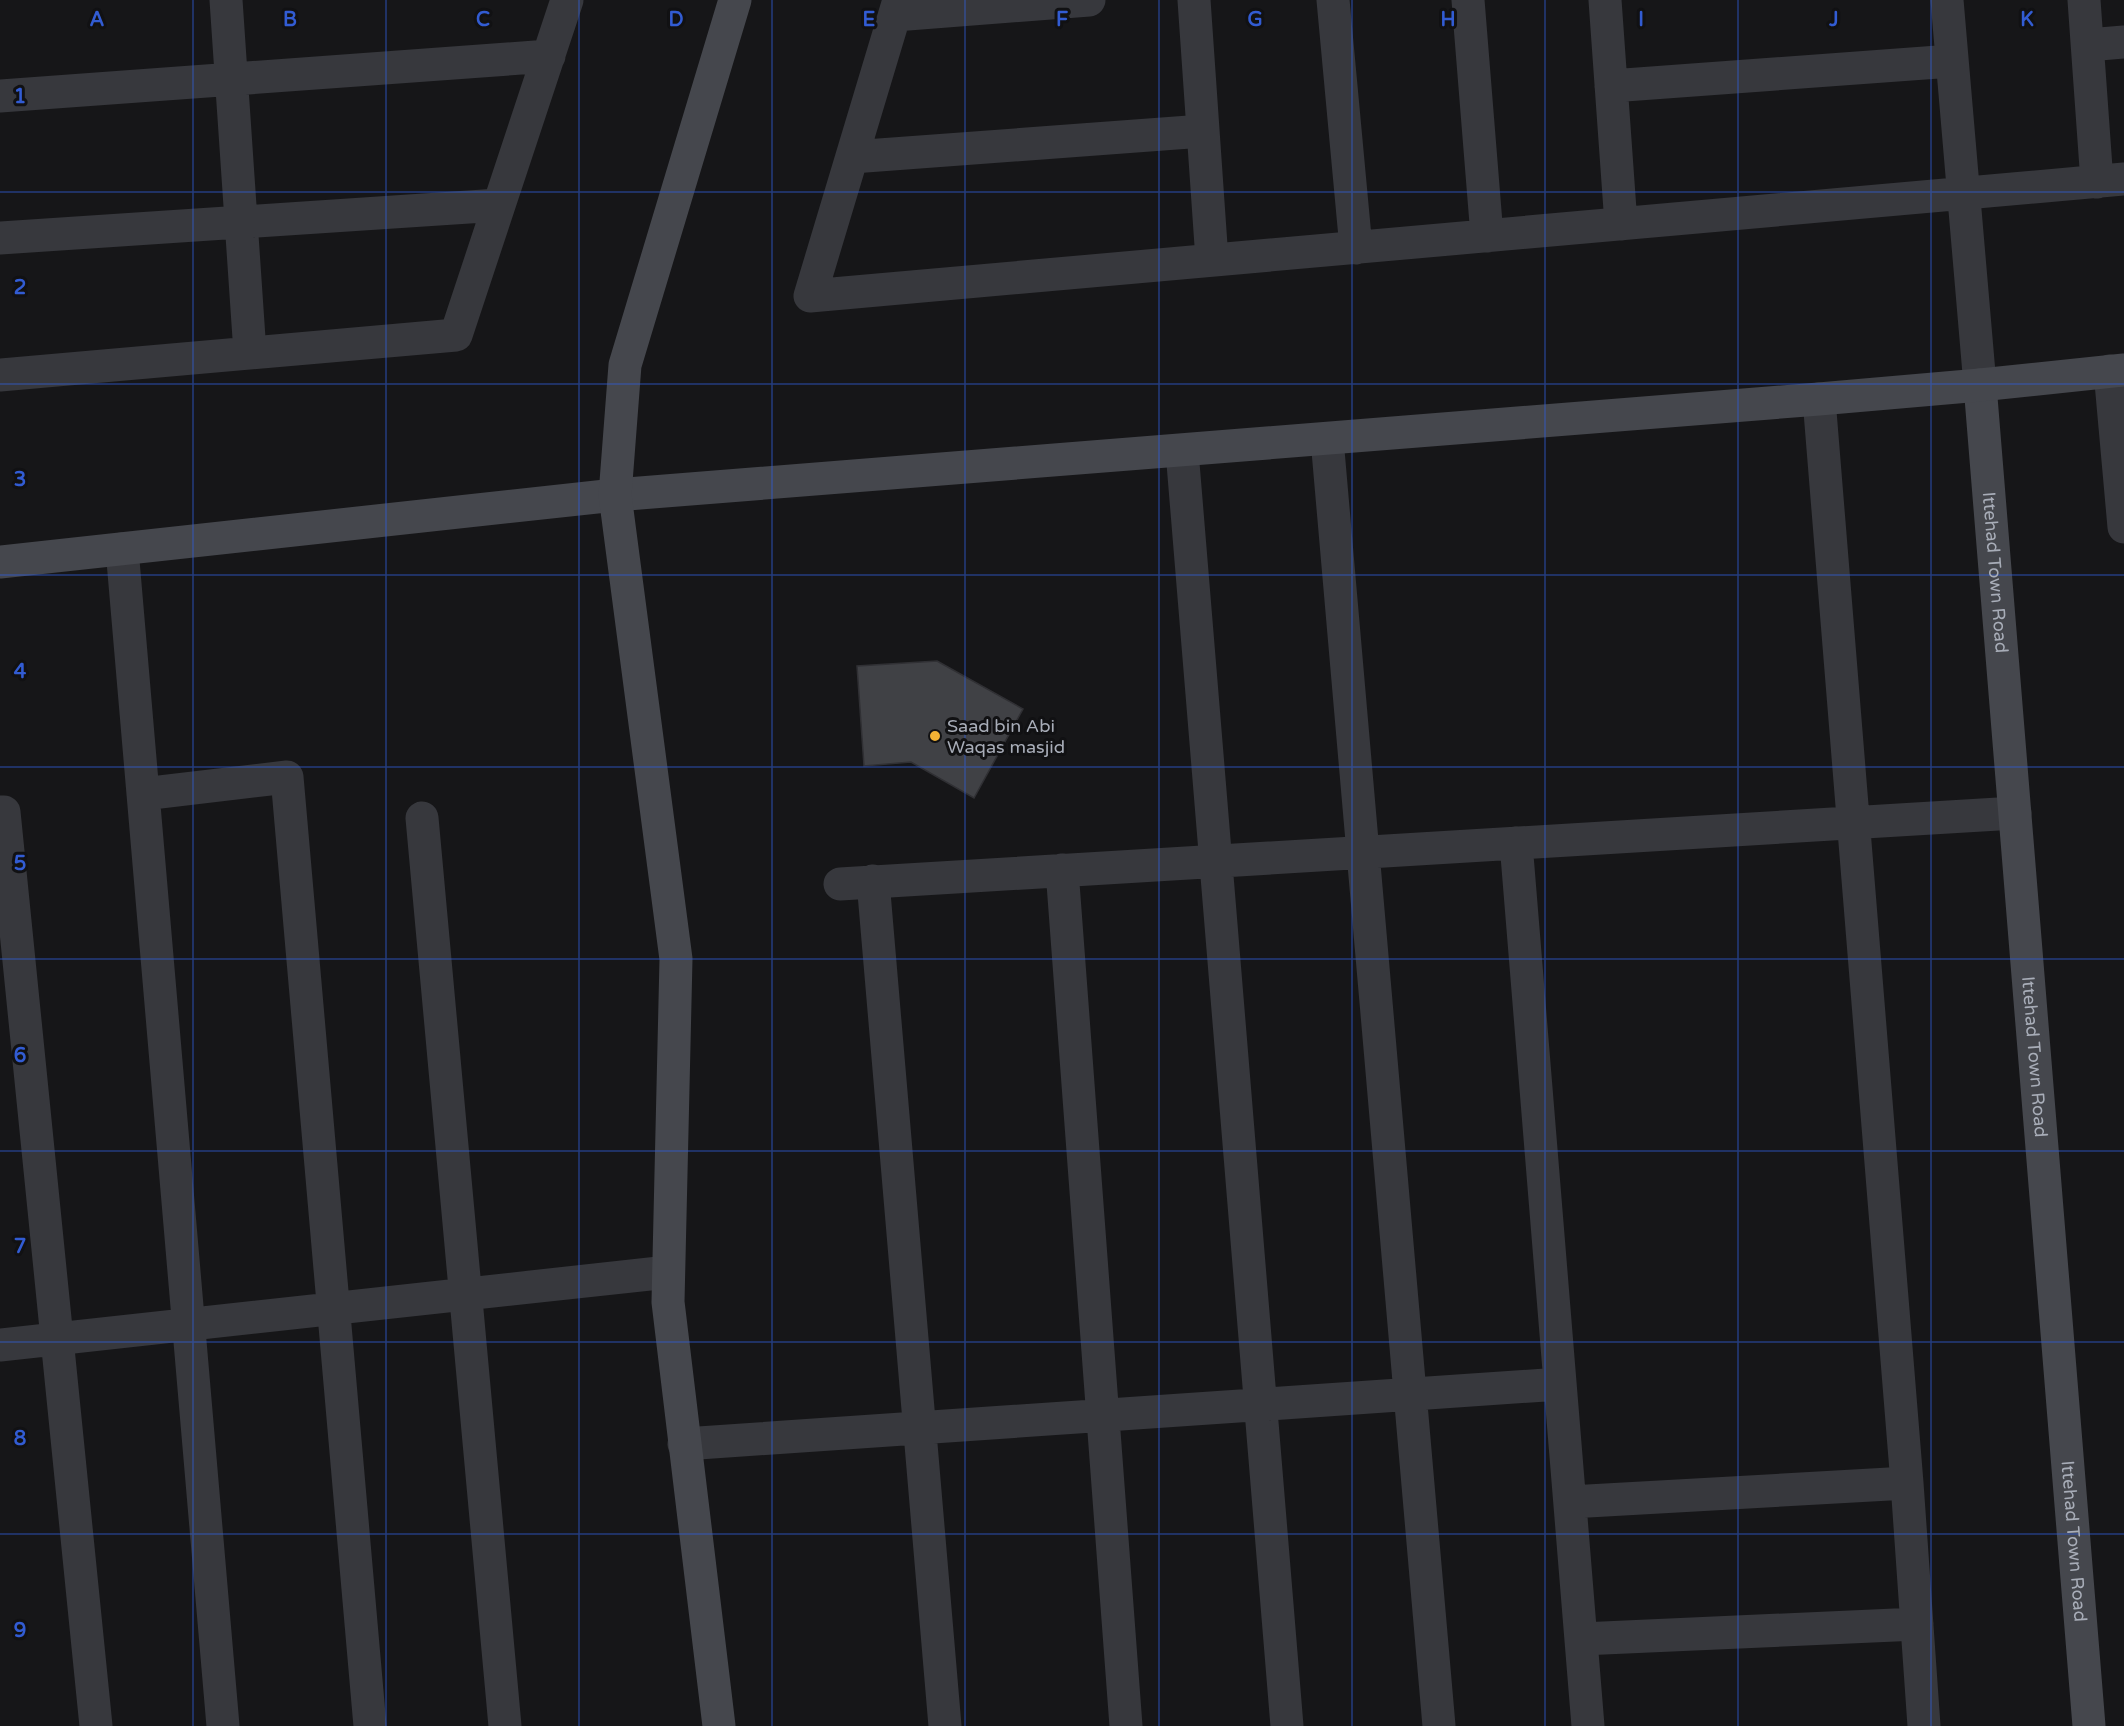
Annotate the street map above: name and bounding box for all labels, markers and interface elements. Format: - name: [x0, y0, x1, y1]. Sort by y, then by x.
- text: A: [90, 8, 105, 32]
- text: B: [283, 8, 297, 32]
- text: C: [476, 8, 490, 32]
- text: D: [668, 8, 684, 32]
- text: E: [863, 8, 876, 32]
- text: F: [1056, 8, 1068, 32]
- text: G: [1247, 8, 1263, 32]
- text: H: [1440, 8, 1456, 32]
- text: I: [1638, 8, 1644, 32]
- text: J: [1828, 8, 1839, 32]
- text: K: [2020, 8, 2034, 32]
- text: 1: [14, 85, 26, 109]
- text: 2: [14, 276, 26, 300]
- text: 3: [14, 468, 26, 492]
- street label: Ittehad Town Road: [1978, 491, 2013, 654]
- text: 4: [14, 660, 27, 684]
- place label: Saad bin Abi Waqas masjid: [947, 715, 1065, 758]
- marker: Saad bin Abi Waqas masjid: [928, 729, 942, 743]
- text: 5: [14, 852, 26, 876]
- street label: Ittehad Town Road: [2017, 975, 2052, 1138]
- text: 6: [14, 1044, 26, 1068]
- text: 7: [14, 1235, 26, 1259]
- text: 8: [14, 1427, 26, 1451]
- street label: Ittehad Town Road: [2056, 1460, 2091, 1623]
- text: 9: [14, 1619, 26, 1643]

